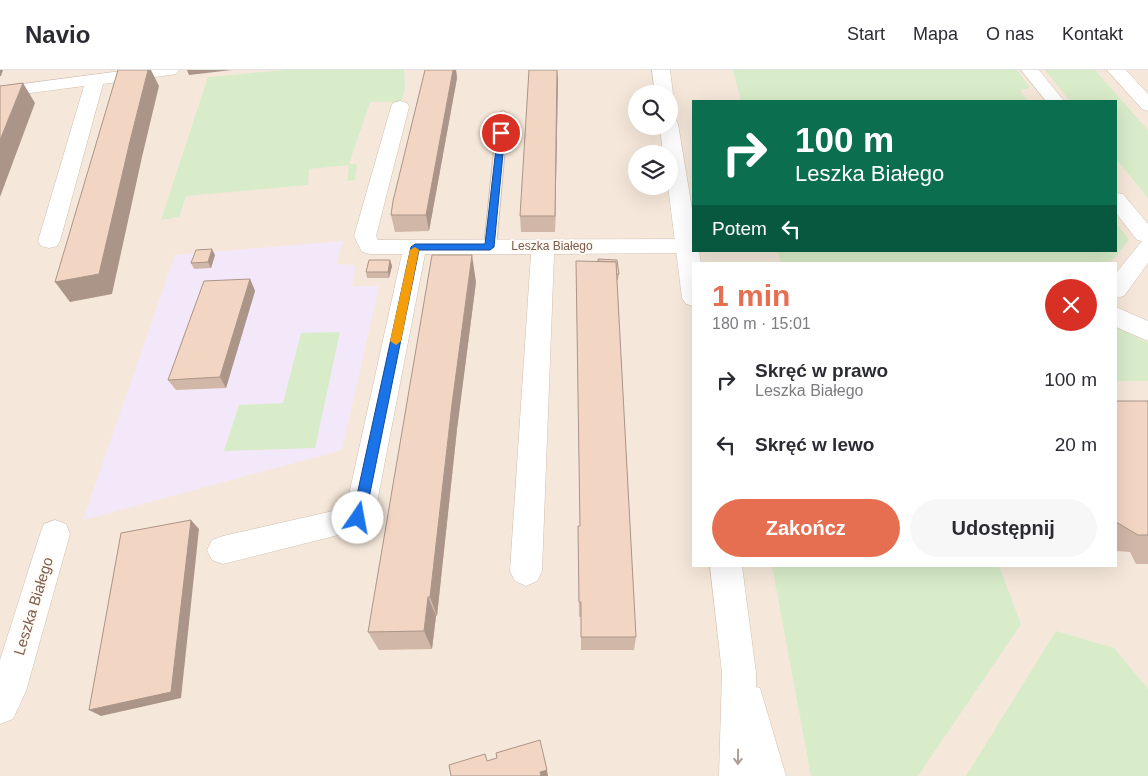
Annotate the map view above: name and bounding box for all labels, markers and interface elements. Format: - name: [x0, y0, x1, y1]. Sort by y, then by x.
- text: Navio: [25, 21, 90, 48]
- text: Start: [847, 24, 885, 44]
- text: Mapa: [913, 24, 958, 44]
- text: O nas: [986, 24, 1034, 44]
- text: Kontakt: [1062, 24, 1123, 44]
- map controls: [628, 85, 678, 195]
- button: search: [628, 85, 678, 135]
- pin: [480, 112, 522, 154]
- icon: arrive: [487, 119, 515, 147]
- icon: right: [712, 120, 777, 185]
- text: 100 m: [795, 120, 894, 159]
- button: layers: [628, 145, 678, 195]
- text: Leszka Białego: [795, 161, 944, 186]
- icon: left: [777, 215, 805, 243]
- text: Potem: [712, 218, 767, 239]
- street label: Leszka Białego: [511, 239, 593, 253]
- text: 1 min: [712, 279, 790, 312]
- button: close: [1045, 279, 1097, 331]
- text: 180 m · 15:01: [712, 315, 811, 332]
- text: Skręć w prawo: [755, 360, 888, 381]
- icon: right: [712, 366, 740, 394]
- text: 100 m: [1044, 369, 1097, 390]
- text: Leszka Białego: [755, 382, 864, 399]
- icon: left: [712, 431, 740, 459]
- text: Skręć w lewo: [755, 434, 874, 455]
- text: 20 m: [1055, 434, 1097, 455]
- position arrow: [331, 491, 383, 543]
- button: Zakończ: [712, 499, 900, 557]
- button: Udostępnij: [910, 499, 1097, 557]
- street label: Leszka Białego: [10, 555, 56, 657]
- one-way arrow: [733, 748, 743, 765]

